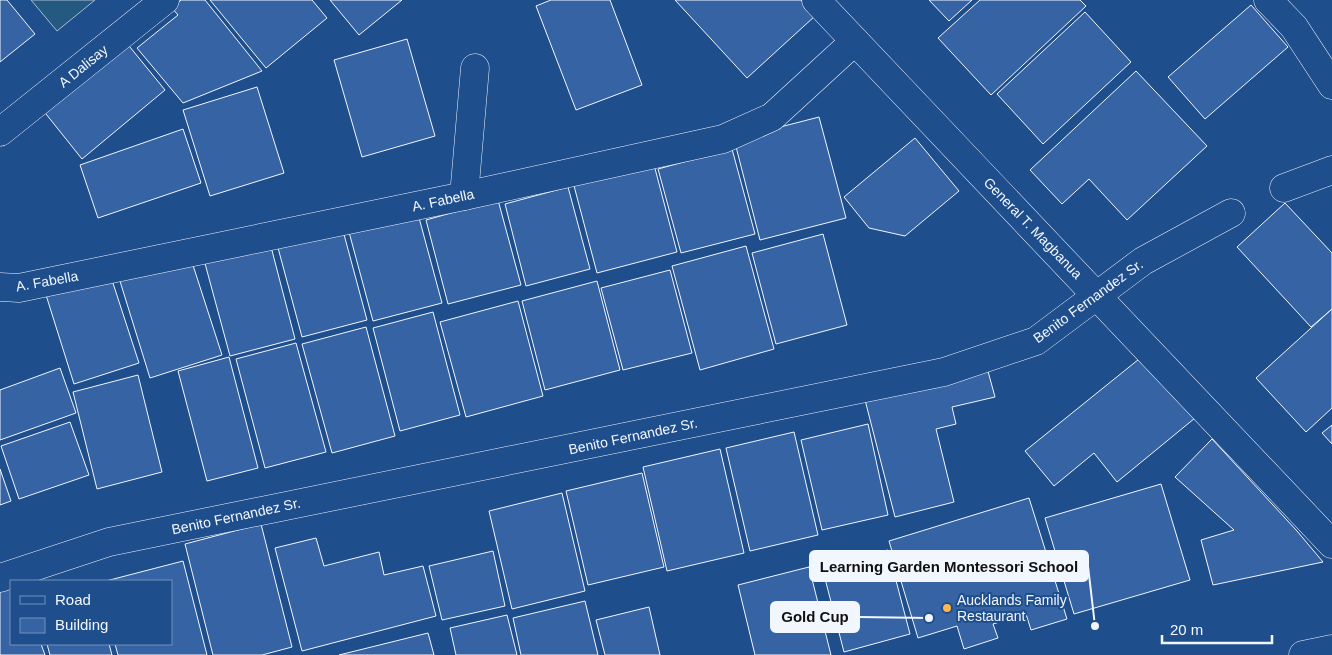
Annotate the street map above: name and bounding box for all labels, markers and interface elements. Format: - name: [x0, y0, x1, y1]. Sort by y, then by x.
- street label: A Dalisay: [55, 41, 111, 91]
- street label: General T. Magbanua: [981, 174, 1086, 282]
- street label: A. Fabella: [411, 186, 476, 214]
- street label: Benito Fernandez Sr.: [1030, 256, 1146, 346]
- street label: A. Fabella: [15, 268, 80, 294]
- street label: Benito Fernandez Sr.: [567, 415, 699, 457]
- street label: Benito Fernandez Sr.: [170, 495, 302, 537]
- callout: Learning Garden Montessori School: [810, 551, 1088, 581]
- text: Learning Garden Montessori School: [820, 558, 1078, 575]
- legend: [10, 580, 172, 645]
- text: Road: [55, 591, 91, 608]
- place label: Aucklands Family Restaurant: [957, 592, 1067, 624]
- callout: Gold Cup: [771, 602, 859, 632]
- marker: Aucklands Family Restaurant: [941, 602, 953, 614]
- text: Gold Cup: [781, 608, 849, 625]
- scale bar: [1162, 612, 1272, 644]
- text: Building: [55, 616, 108, 633]
- text: 20 m: [1170, 621, 1203, 638]

